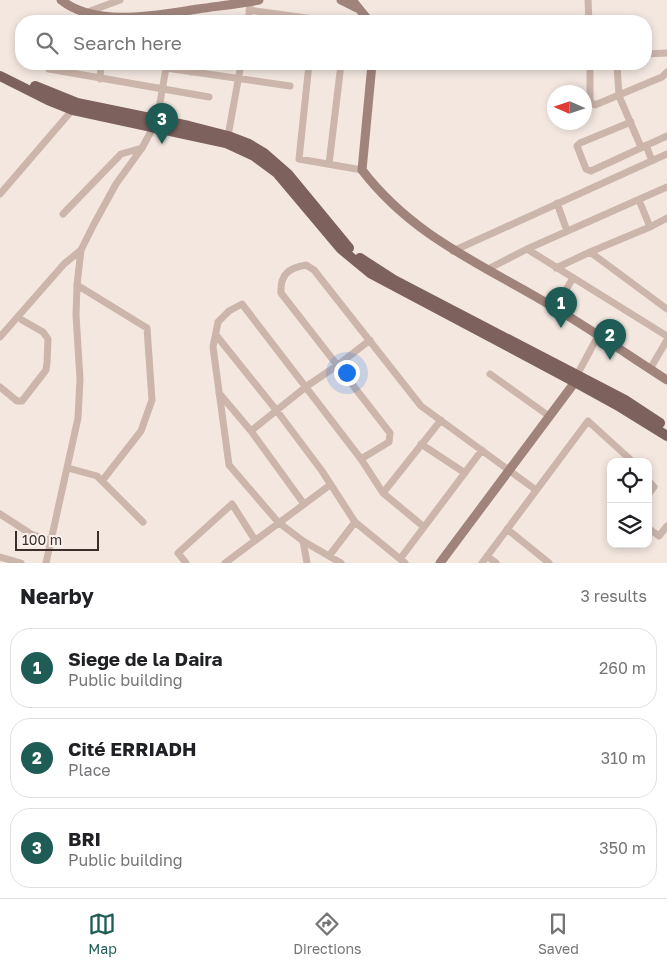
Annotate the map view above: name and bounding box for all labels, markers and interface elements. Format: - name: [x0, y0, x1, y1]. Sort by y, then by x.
- search box: [15, 15, 652, 70]
- icon: search: [33, 29, 61, 57]
- text: Search here: [73, 31, 182, 54]
- north arrow: [547, 85, 592, 130]
- pin: 3: [146, 103, 178, 144]
- pin: 1: [545, 287, 577, 328]
- pin: 2: [594, 319, 626, 360]
- your location: [334, 360, 360, 386]
- map controls: [607, 458, 652, 548]
- button: locate: [607, 458, 652, 503]
- button: layers: [607, 503, 652, 548]
- scale bar: [15, 528, 99, 551]
- text: 100 m: [22, 531, 62, 548]
- text: Nearby: [20, 583, 94, 609]
- text: 3 results: [580, 586, 647, 606]
- text: Siege de la Daira: [68, 647, 223, 670]
- text: 1: [33, 658, 41, 678]
- text: 260 m: [599, 658, 646, 678]
- text: Public building: [68, 670, 183, 690]
- text: Cité ERRIADH: [68, 737, 197, 760]
- text: 2: [32, 748, 42, 768]
- text: 310 m: [601, 748, 646, 768]
- text: Place: [68, 760, 111, 780]
- text: BRI: [68, 827, 101, 850]
- text: 3: [32, 838, 42, 858]
- text: 350 m: [599, 838, 646, 858]
- text: Public building: [68, 850, 183, 870]
- tab: Map: [88, 910, 117, 957]
- tab: Directions: [293, 910, 362, 957]
- tab: Saved: [538, 910, 579, 957]

